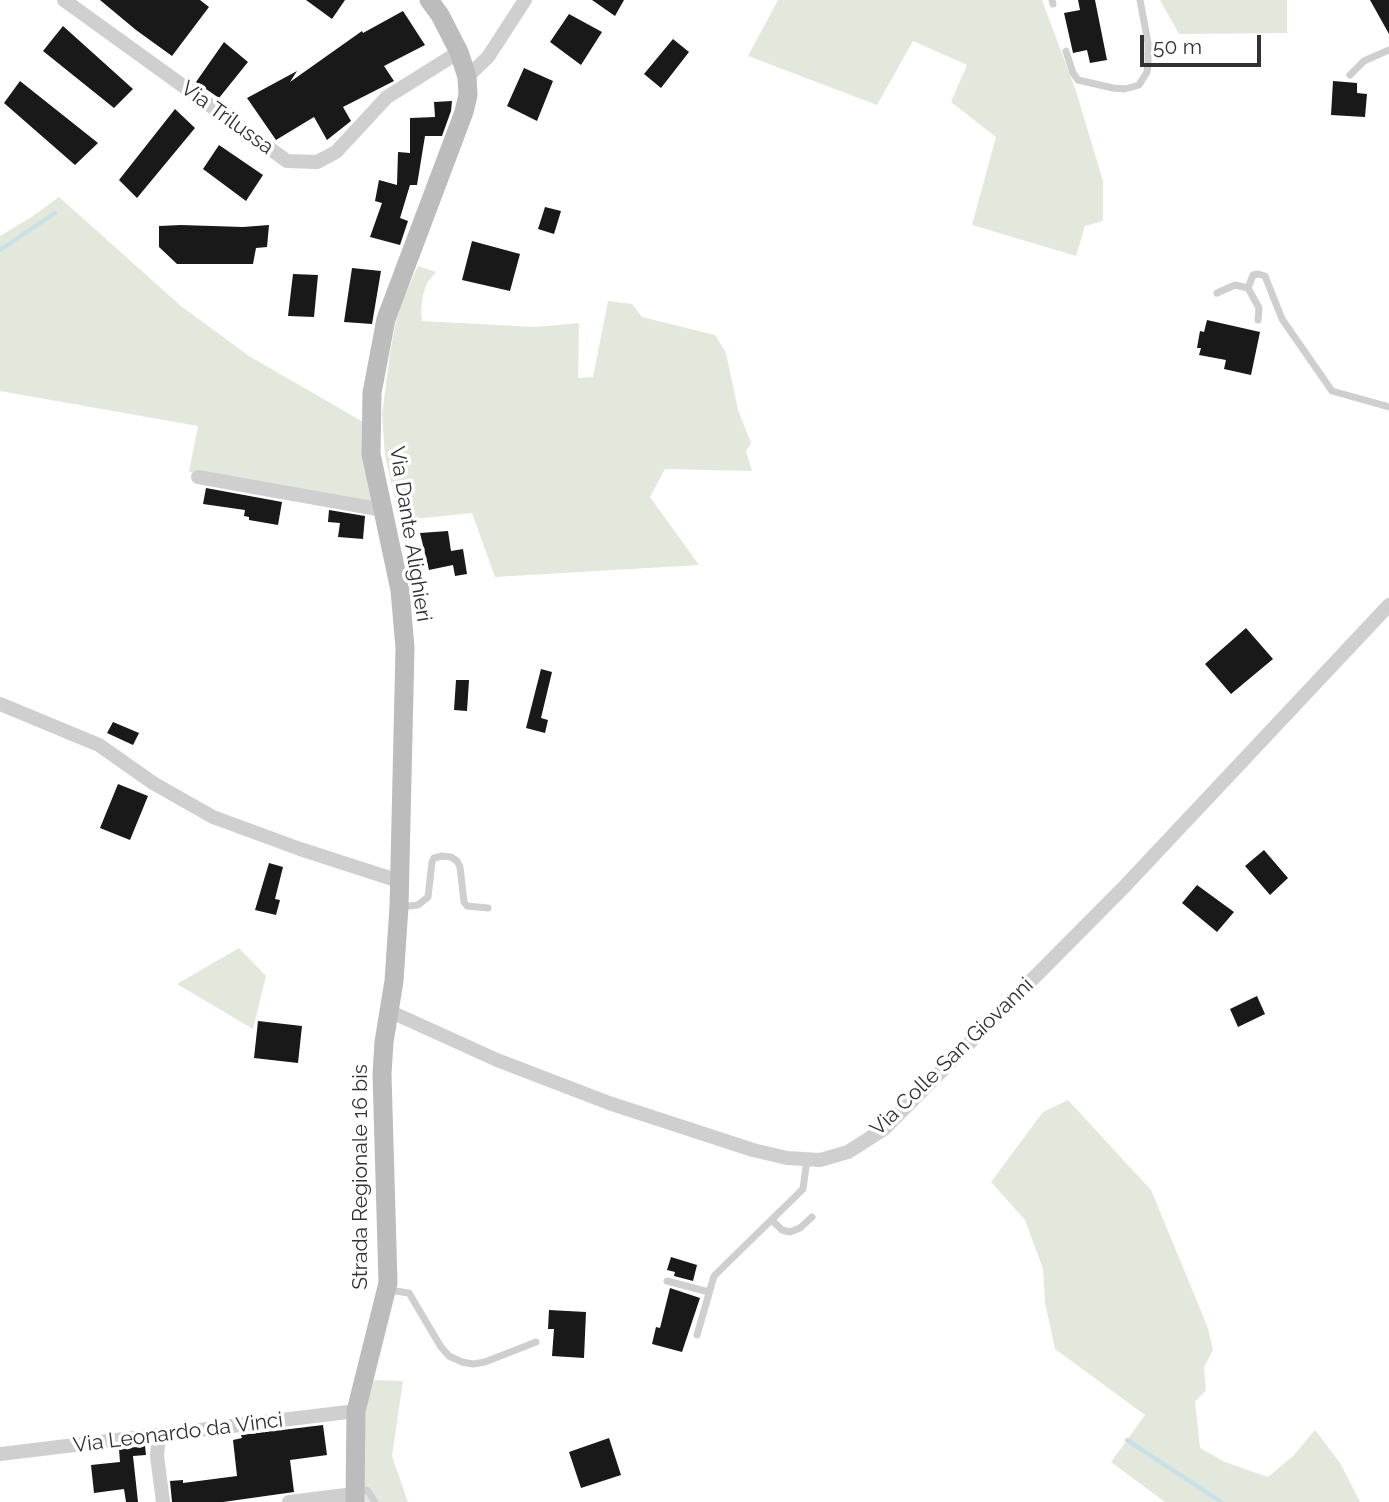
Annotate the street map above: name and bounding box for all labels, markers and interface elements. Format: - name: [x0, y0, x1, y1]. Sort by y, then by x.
- scale bar: [1144, 21, 1265, 65]
- text: 50 m: [1153, 34, 1202, 59]
- street label: Via Trilussa: [176, 76, 278, 160]
- street label: Via Dante Alighieri: [384, 444, 436, 624]
- street label: Via Colle San Giovanni: [865, 973, 1039, 1141]
- street label: Strada Regionale 16 bis: [348, 1064, 374, 1290]
- street label: Via Leonardo da Vinci: [72, 1408, 284, 1458]

